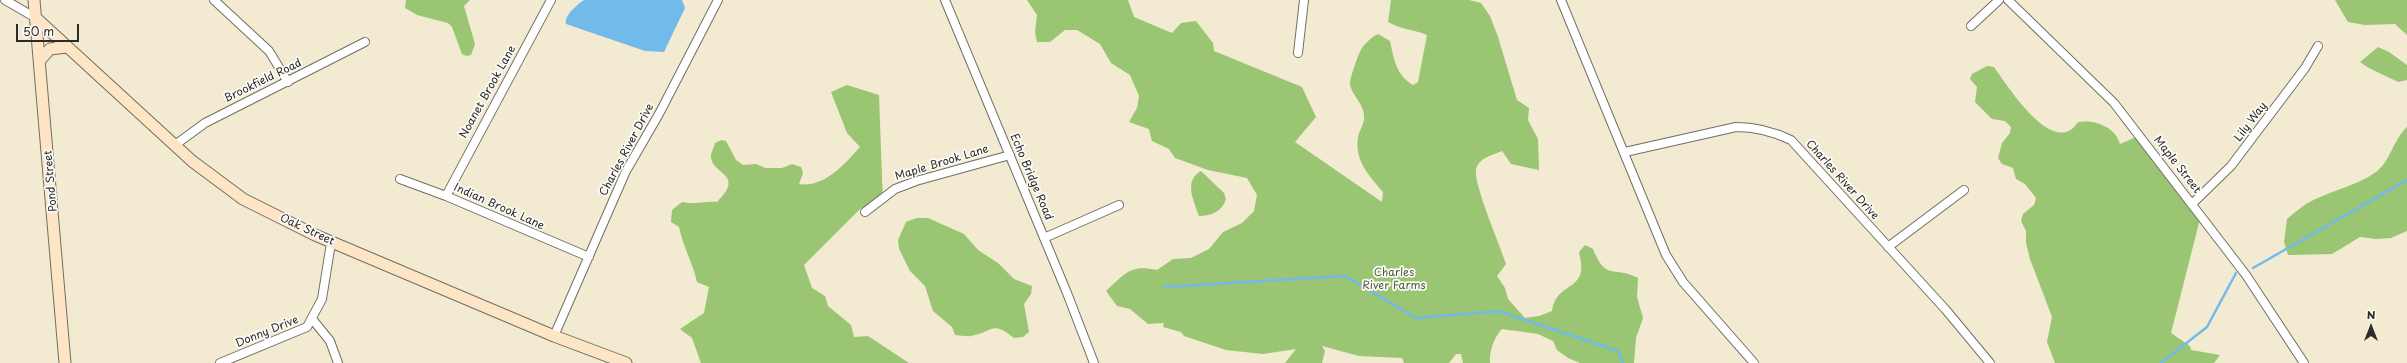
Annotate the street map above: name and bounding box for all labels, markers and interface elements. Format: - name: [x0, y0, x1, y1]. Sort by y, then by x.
- scale bar: [18, 16, 81, 42]
- text: 50 m: [23, 22, 54, 40]
- street label: Noanet Brook Lane: [457, 43, 519, 141]
- street label: Brookfield Road: [222, 57, 304, 105]
- street label: Lily Way: [2232, 100, 2270, 144]
- street label: Charles River Drive: [597, 102, 657, 198]
- street label: Echo Bridge Road: [1007, 132, 1055, 222]
- street label: Maple Street: [2151, 134, 2203, 196]
- street label: Charles River Drive: [1803, 137, 1881, 223]
- street label: Maple Brook Lane: [894, 142, 990, 184]
- street label: Pond Street: [42, 150, 60, 212]
- street label: Indian Brook Lane: [452, 181, 546, 233]
- street label: Oak Street: [278, 212, 336, 248]
- park label: Charles River Farms: [1362, 266, 1426, 292]
- text: N: [2367, 306, 2375, 323]
- north arrow: [2351, 307, 2391, 347]
- street label: Donny Drive: [234, 313, 300, 351]

